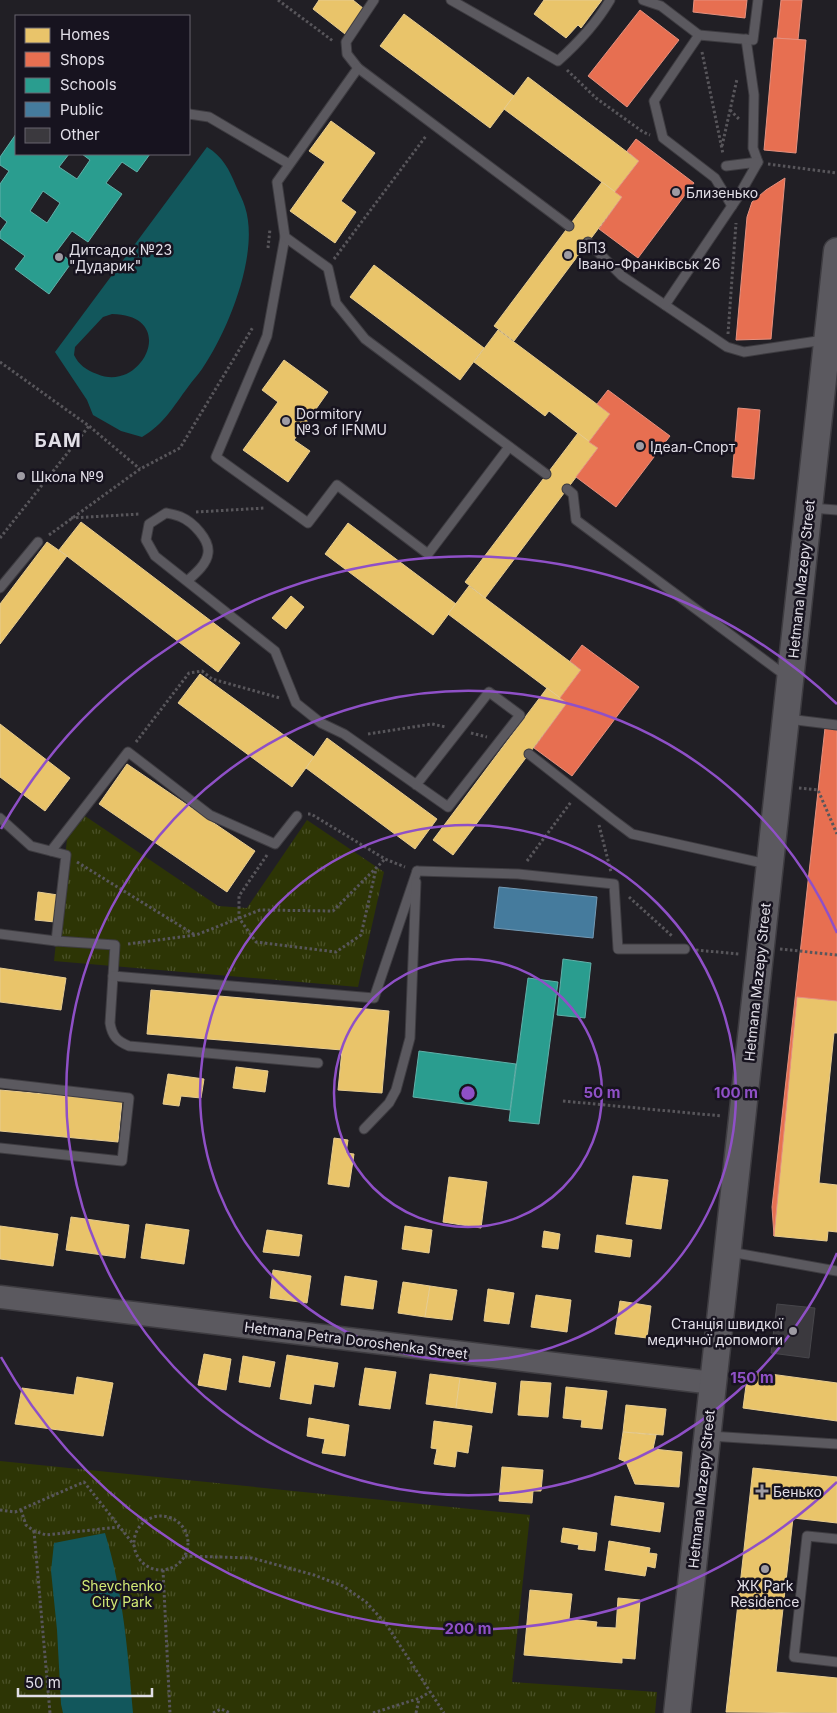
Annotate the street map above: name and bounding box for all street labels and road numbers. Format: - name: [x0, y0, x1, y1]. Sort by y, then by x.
- street label: Hetmana Mazepy Street: [784, 499, 818, 659]
- street label: Hetmana Mazepy Street: [740, 902, 774, 1062]
- street label: Hetmana Petra Doroshenka Street: [243, 1318, 469, 1362]
- street label: Hetmana Mazepy Street: [684, 1409, 718, 1569]

